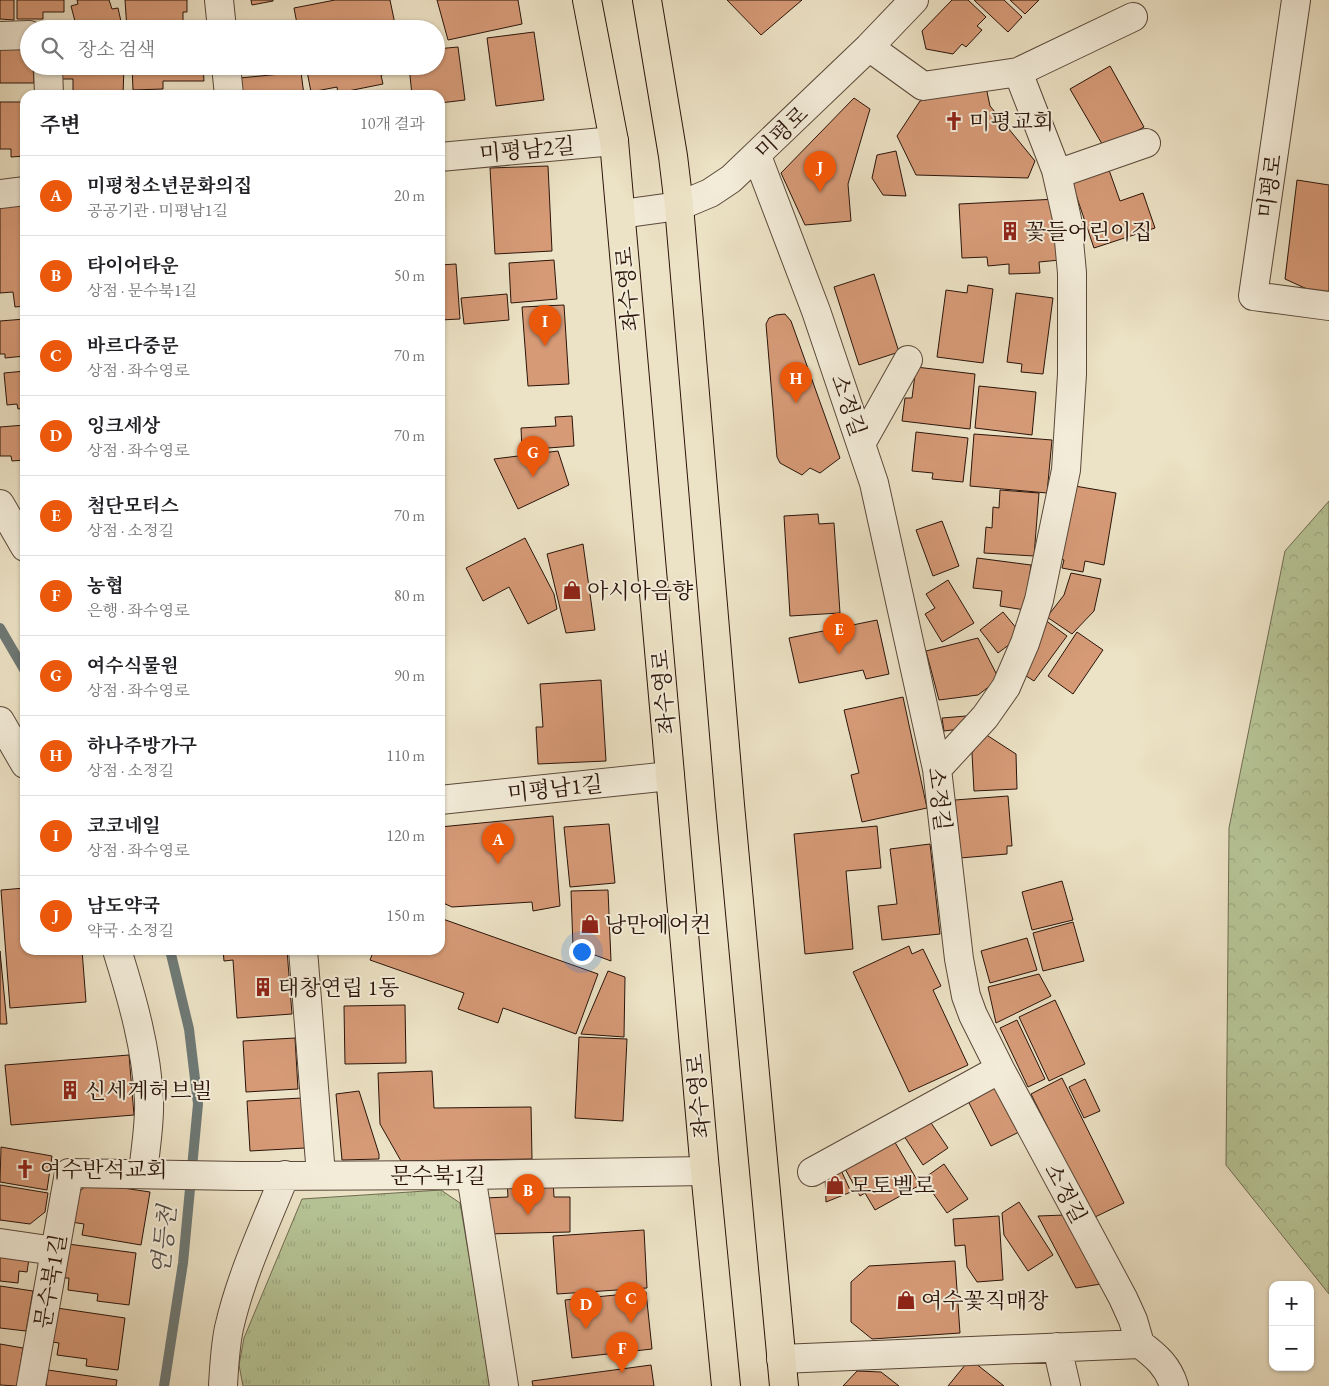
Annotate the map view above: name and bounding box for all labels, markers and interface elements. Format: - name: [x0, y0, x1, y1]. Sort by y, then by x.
- search box: [20, 20, 445, 75]
- icon: search: [38, 34, 66, 62]
- text: 장소 검색: [78, 37, 155, 62]
- street label: 미평로: [748, 100, 814, 165]
- place label: 미평교회: [969, 107, 1054, 136]
- church icon: 미평교회: [943, 110, 965, 132]
- text: 주변: [40, 111, 81, 138]
- text: 10개 결과: [360, 113, 425, 134]
- street label: 미평남2길: [478, 131, 576, 168]
- pin: J: [804, 151, 836, 192]
- street label: 미평로: [1251, 152, 1288, 220]
- text: 미평청소년문화의집: [87, 173, 252, 198]
- text: A: [50, 185, 62, 206]
- text: 20 m: [394, 185, 425, 206]
- text: 공공기관 · 미평남1길: [87, 200, 228, 221]
- place label: 꽃들어린이집: [1025, 217, 1153, 246]
- building icon: 꽃들어린이집: [999, 220, 1021, 242]
- street label: 좌수영로: [609, 245, 646, 333]
- text: 타이어타운: [87, 253, 179, 278]
- text: B: [51, 265, 61, 286]
- text: 50 m: [394, 265, 425, 286]
- text: 상점 · 문수북1길: [87, 280, 197, 301]
- pin: I: [529, 305, 561, 346]
- text: 바르다중문: [87, 333, 179, 358]
- text: C: [50, 345, 62, 366]
- text: 70 m: [394, 345, 425, 366]
- text: 상점 · 좌수영로: [87, 360, 189, 381]
- pin: H: [780, 362, 812, 403]
- street label: 소정길: [824, 370, 873, 440]
- text: 잉크세상: [87, 413, 160, 438]
- text: D: [50, 425, 62, 446]
- text: 70 m: [394, 425, 425, 446]
- pin: G: [517, 436, 549, 477]
- text: 상점 · 좌수영로: [87, 440, 189, 461]
- text: 첨단모터스: [87, 493, 179, 518]
- text: E: [51, 505, 61, 526]
- text: 70 m: [394, 505, 425, 526]
- text: 상점 · 소정길: [87, 520, 174, 541]
- text: 농협: [87, 573, 124, 598]
- place label: 아시아음향: [587, 576, 694, 605]
- shop icon: 아시아음향: [561, 579, 583, 601]
- text: F: [52, 585, 60, 606]
- text: 80 m: [394, 585, 425, 606]
- text: 은행 · 좌수영로: [87, 600, 189, 621]
- pin: E: [823, 613, 855, 654]
- street label: 좌수영로: [645, 648, 682, 736]
- text: 여수식물원: [87, 653, 179, 678]
- text: G: [50, 665, 62, 686]
- text: 90 m: [394, 665, 425, 686]
- text: 상점 · 좌수영로: [87, 680, 189, 701]
- text: 하나주방가구: [87, 733, 197, 758]
- text: H: [50, 745, 62, 766]
- text: 110 m: [386, 745, 425, 766]
- text: 상점 · 소정길: [87, 760, 174, 781]
- street label: 소정길: [921, 766, 958, 832]
- street label: 미평남1길: [506, 769, 604, 808]
- text: 코코네일: [87, 813, 160, 838]
- pin: A: [482, 823, 514, 864]
- text: I: [53, 825, 59, 846]
- text: 120 m: [386, 825, 425, 846]
- text: 상점 · 좌수영로: [87, 840, 189, 861]
- text: 남도약국: [87, 893, 160, 918]
- text: J: [53, 905, 59, 926]
- text: 150 m: [386, 905, 425, 926]
- place label: 낭만에어컨: [605, 910, 711, 939]
- shop icon: 낭만에어컨: [579, 913, 601, 935]
- text: 약국 · 소정길: [87, 920, 174, 941]
- your location: [569, 939, 595, 965]
- place label: 태창연립 1동: [278, 973, 399, 1002]
- building icon: 태창연립 1동: [252, 976, 274, 998]
- street label: 좌수영로: [680, 1052, 717, 1140]
- place label: 신세계허브빌: [85, 1076, 213, 1105]
- building icon: 신세계허브빌: [59, 1079, 81, 1101]
- place label: 여수반석교회: [40, 1155, 168, 1184]
- church icon: 여수반석교회: [14, 1158, 36, 1180]
- street label: 소정길: [1038, 1158, 1093, 1228]
- street label: 문수북1길: [390, 1161, 486, 1190]
- place label: 모토벨로: [850, 1171, 935, 1200]
- pin: B: [512, 1174, 544, 1215]
- shop icon: 모토벨로: [824, 1174, 846, 1196]
- water label: 연등천: [144, 1202, 183, 1276]
- street label: 문수북1길: [28, 1232, 73, 1331]
- map controls: [1269, 1281, 1314, 1371]
- button: +: [1269, 1281, 1314, 1326]
- pin: C: [615, 1282, 647, 1323]
- place label: 여수꽃직매장: [921, 1286, 1049, 1315]
- pin: D: [570, 1288, 602, 1329]
- shop icon: 여수꽃직매장: [895, 1289, 917, 1311]
- button: −: [1269, 1326, 1314, 1371]
- pin: F: [606, 1332, 638, 1373]

